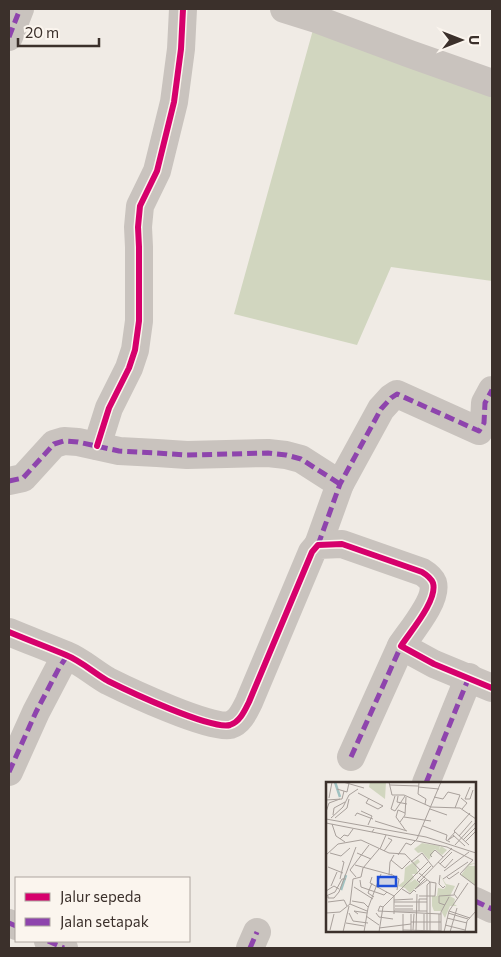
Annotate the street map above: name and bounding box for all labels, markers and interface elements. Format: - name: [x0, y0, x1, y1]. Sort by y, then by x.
- scale bar: [18, 15, 99, 47]
- north arrow: [436, 15, 486, 65]
- text: 20 m: [25, 23, 59, 41]
- text: U: [466, 35, 483, 45]
- inset map: [326, 782, 476, 932]
- legend: [15, 877, 190, 942]
- text: Jalur sepeda: [60, 887, 141, 905]
- text: Jalan setapak: [60, 912, 149, 930]

